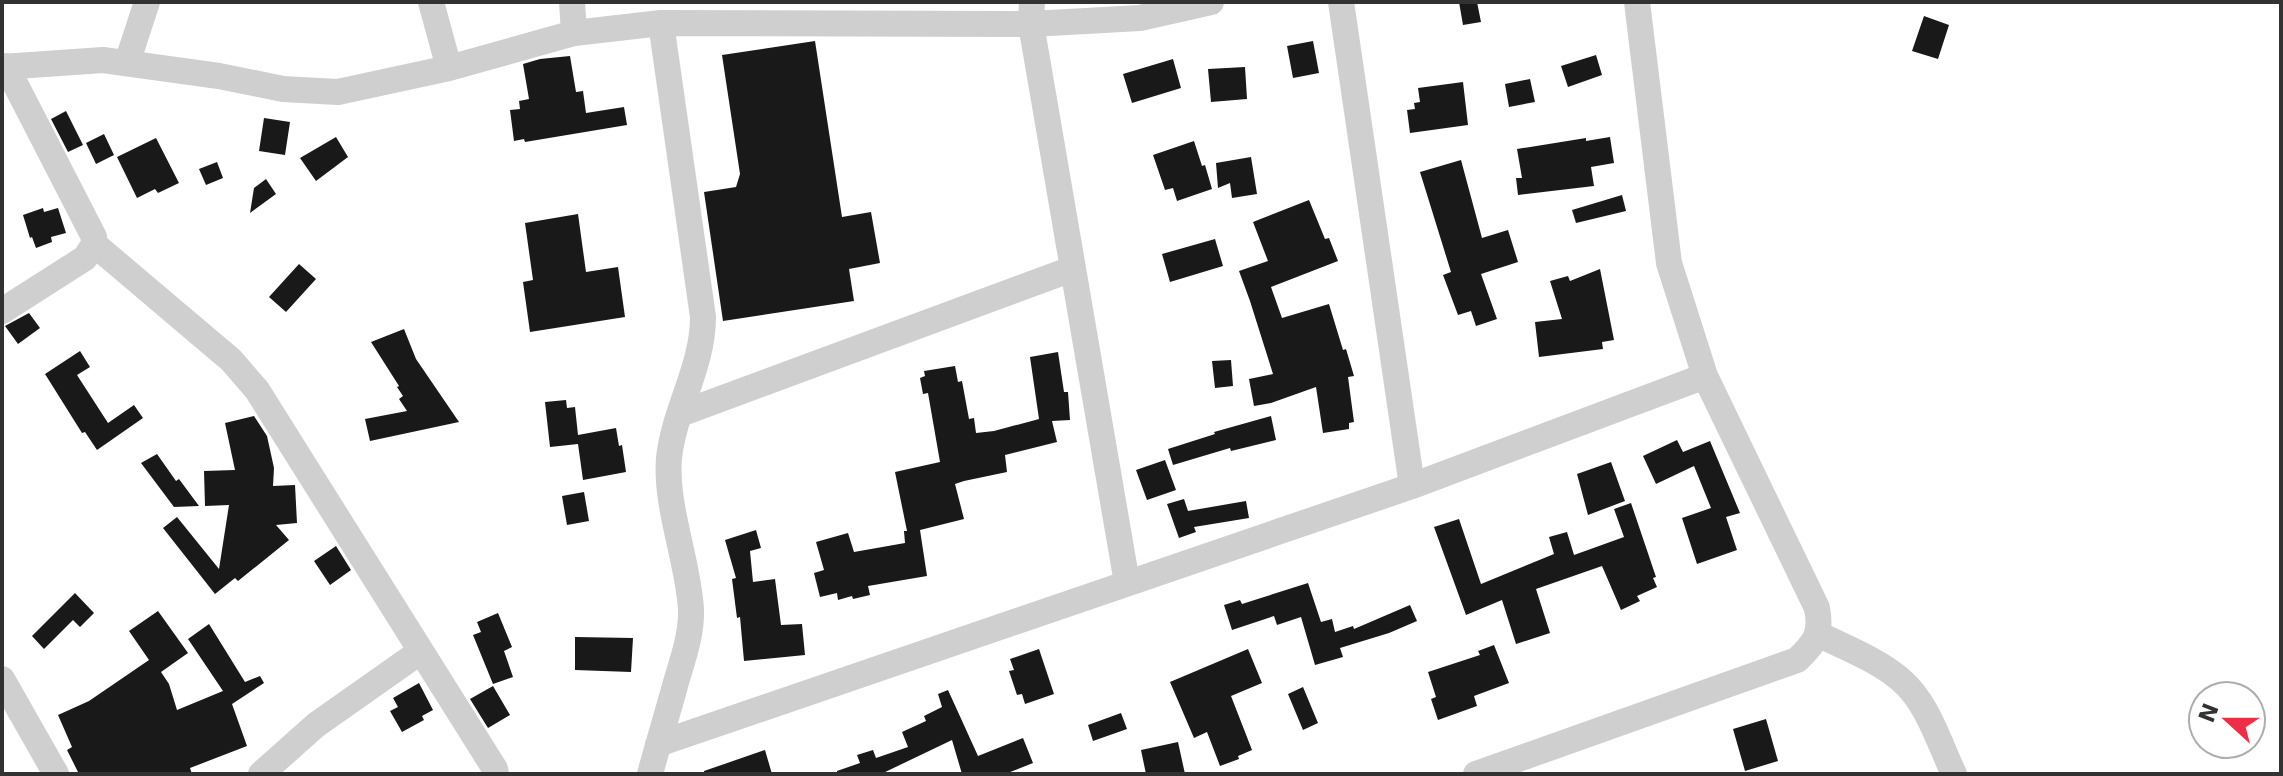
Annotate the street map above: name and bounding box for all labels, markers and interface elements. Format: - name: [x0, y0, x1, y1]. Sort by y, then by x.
- north arrow: [2187, 680, 2267, 760]
- text: N: [2194, 700, 2224, 726]

